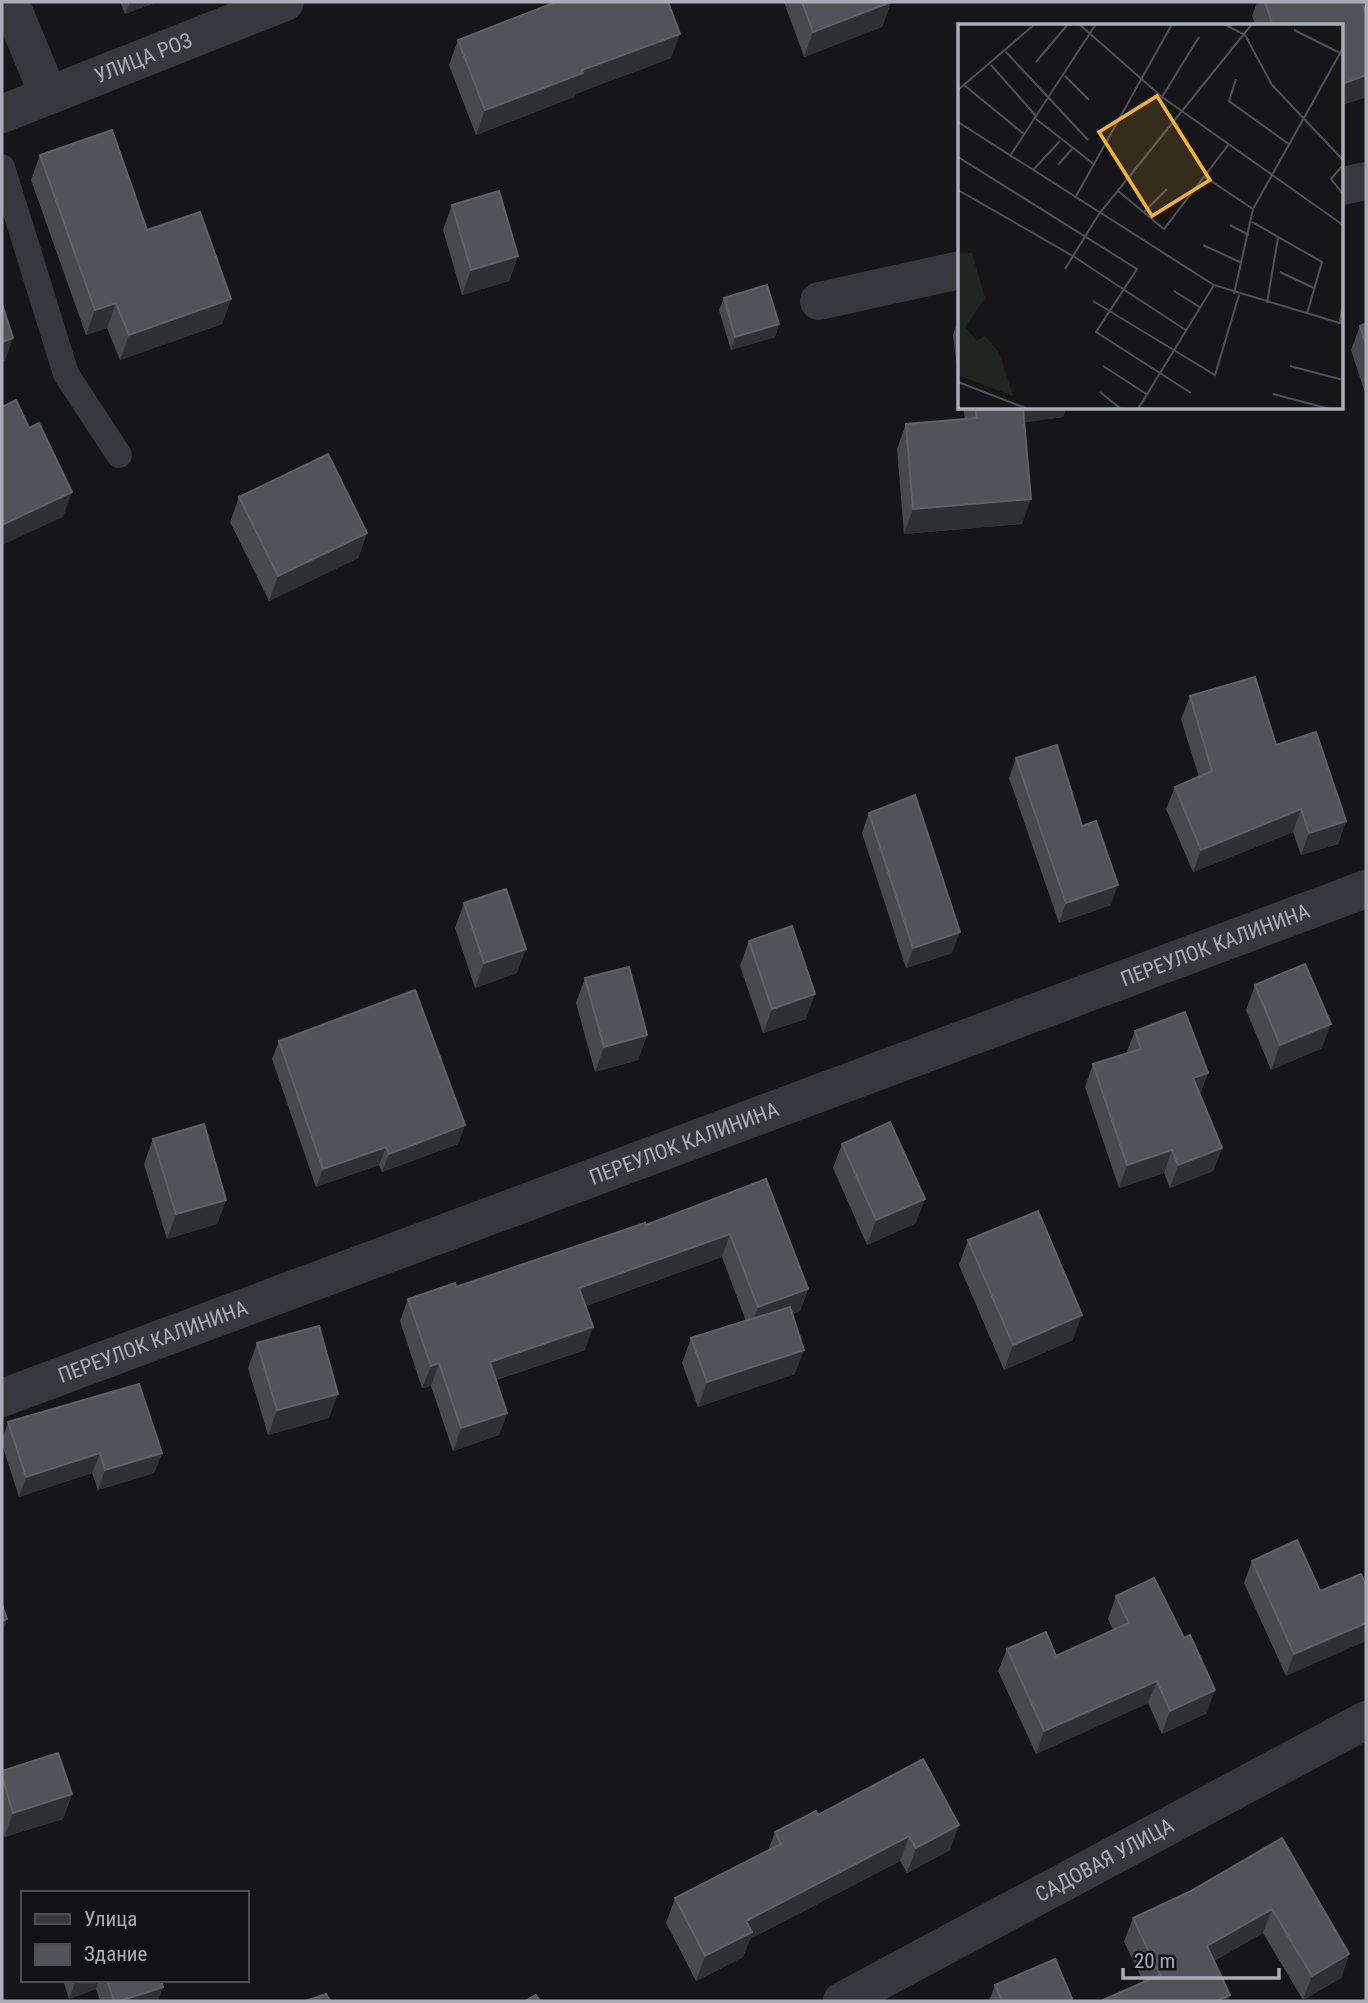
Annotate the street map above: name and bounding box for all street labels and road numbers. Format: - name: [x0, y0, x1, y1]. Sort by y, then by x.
- street label: УЛИЦА РОЗ: [91, 28, 195, 88]
- street label: ПЕРЕУЛОК КАЛИНИНА: [1117, 899, 1313, 991]
- street label: ПЕРЕУЛОК КАЛИНИНА: [586, 1097, 782, 1190]
- street label: ПЕРЕУЛОК КАЛИНИНА: [55, 1295, 251, 1388]
- street label: САДОВАЯ УЛИЦА: [1031, 1813, 1178, 1907]

